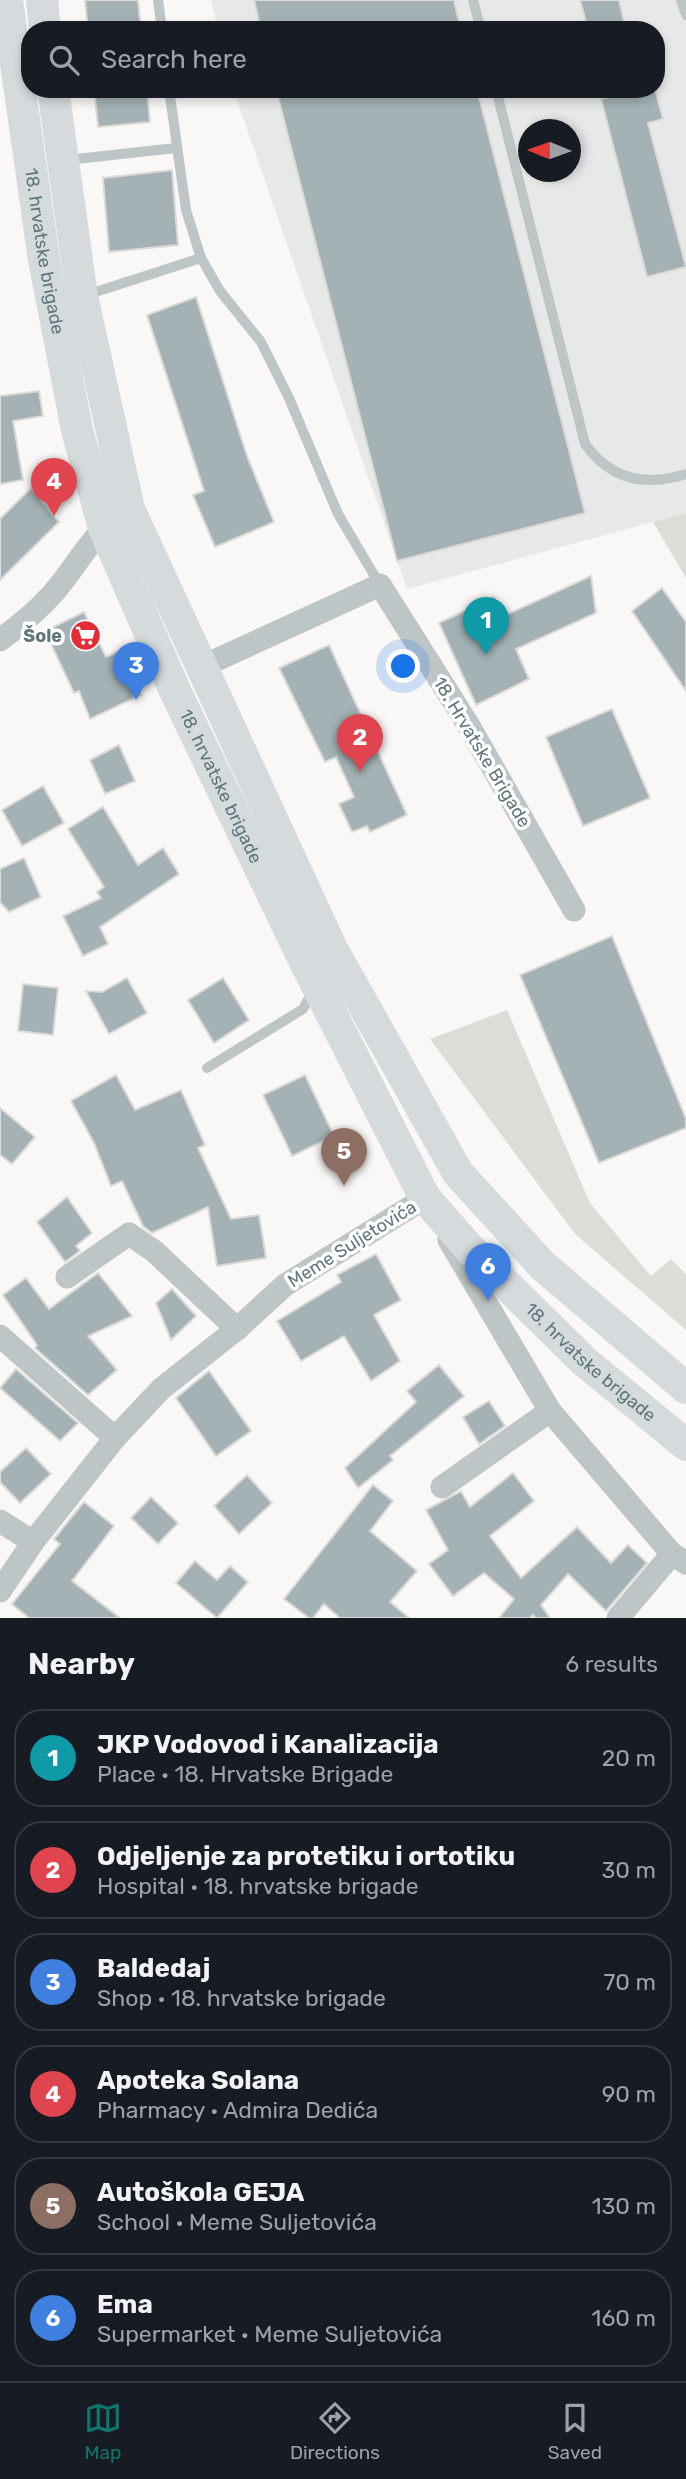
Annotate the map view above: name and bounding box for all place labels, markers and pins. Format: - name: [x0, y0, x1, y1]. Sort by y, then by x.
- pin: 4: [31, 458, 77, 516]
- pin: 1: [463, 597, 509, 655]
- supermarket icon: Šole: [68, 619, 102, 653]
- place label: Šole: [23, 625, 62, 647]
- pin: 3: [113, 642, 159, 700]
- pin: 2: [337, 714, 383, 772]
- pin: 5: [321, 1128, 367, 1186]
- pin: 6: [465, 1243, 511, 1301]

